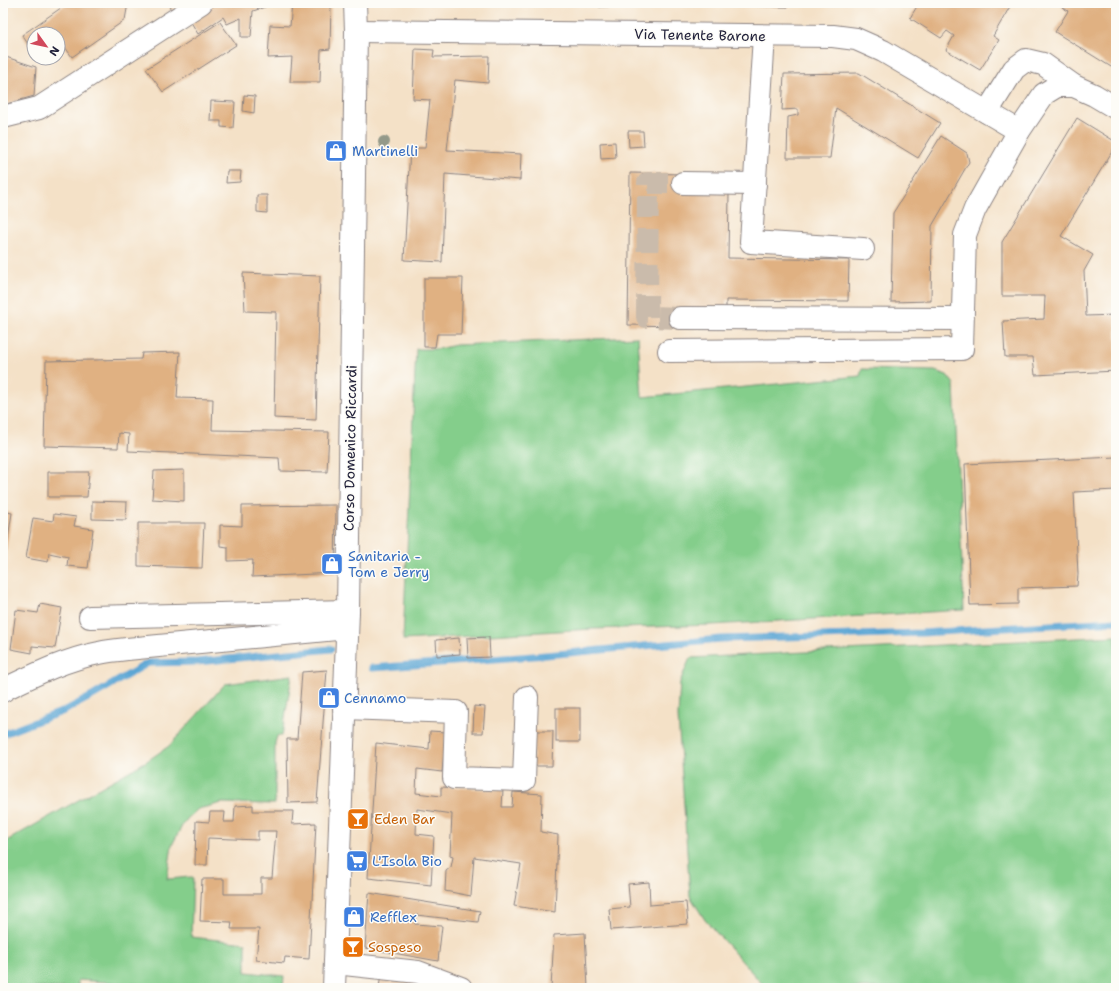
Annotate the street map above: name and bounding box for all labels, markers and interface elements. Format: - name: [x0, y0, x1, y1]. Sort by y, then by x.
- street label: Via Tenente Barone: [634, 25, 766, 45]
- north arrow: [26, 26, 66, 66]
- text: N: [45, 43, 63, 59]
- shop icon: Martinelli: [323, 138, 349, 164]
- place label: Martinelli: [352, 142, 418, 160]
- street label: Corso Domenico Riccardi: [340, 365, 360, 531]
- place label: Sanitaria - Tom e Jerry: [348, 547, 429, 581]
- shop icon: Sanitaria - Tom e Jerry: [319, 551, 345, 577]
- shop icon: Cennamo: [316, 685, 342, 711]
- place label: Cennamo: [344, 689, 406, 707]
- bar icon: Eden Bar: [345, 806, 371, 832]
- place label: Eden Bar: [374, 810, 436, 828]
- supermarket icon: L'Isola Bio: [344, 848, 370, 874]
- place label: L'Isola Bio: [372, 852, 442, 870]
- shop icon: Refflex: [341, 904, 367, 930]
- place label: Refflex: [370, 908, 417, 926]
- bar icon: Sospeso: [340, 934, 366, 960]
- place label: Sospeso: [368, 938, 421, 956]

